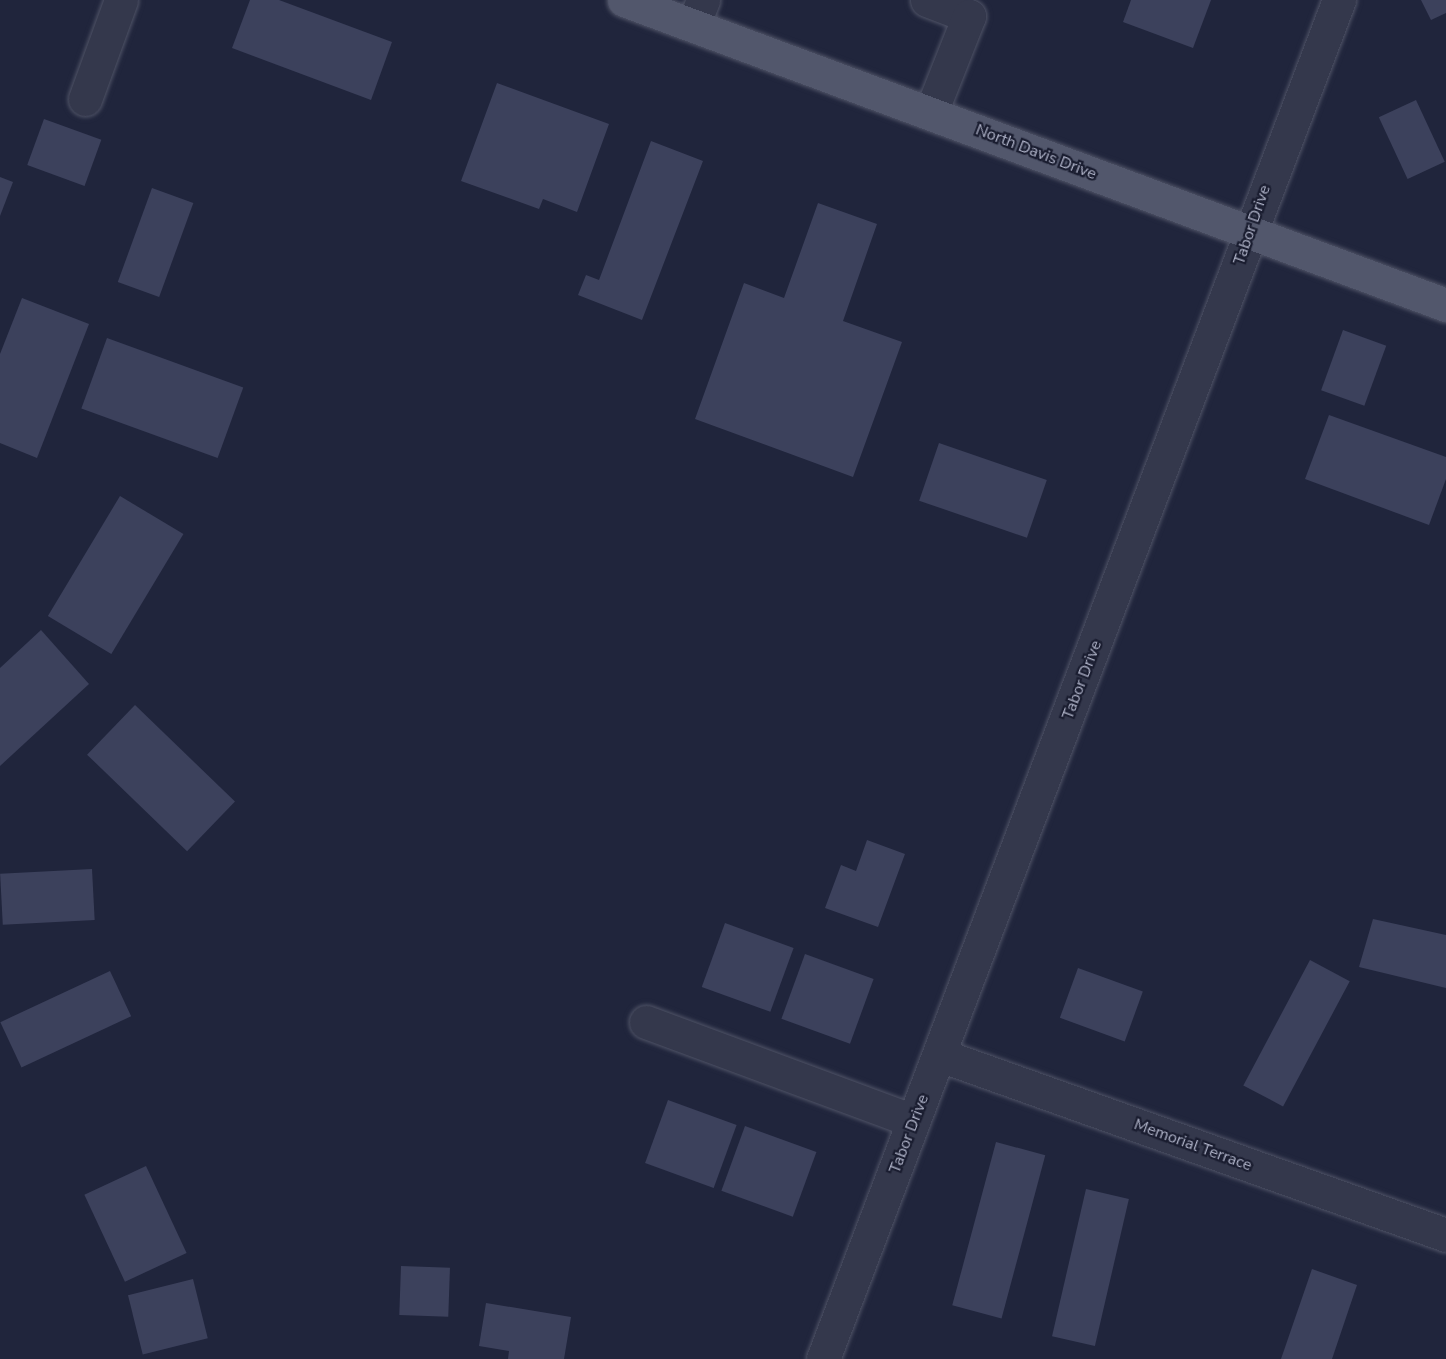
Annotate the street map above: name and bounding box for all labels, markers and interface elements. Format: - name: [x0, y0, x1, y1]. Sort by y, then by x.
- street label: North Davis Drive: [973, 120, 1099, 184]
- street label: Tabor Drive: [1229, 183, 1275, 267]
- street label: Tabor Drive: [1058, 638, 1106, 722]
- street label: Tabor Drive: [885, 1092, 933, 1176]
- street label: Memorial Terrace: [1131, 1115, 1255, 1175]

